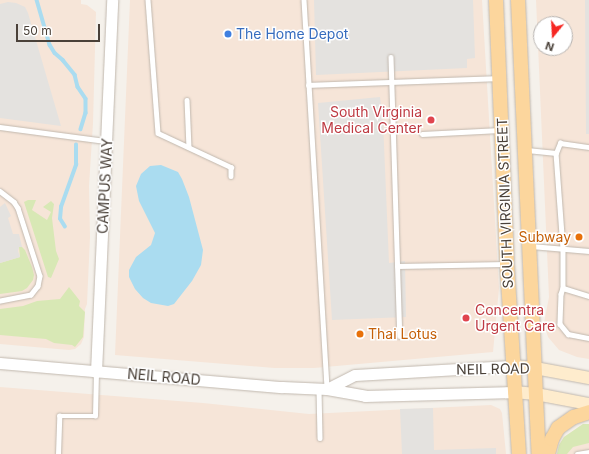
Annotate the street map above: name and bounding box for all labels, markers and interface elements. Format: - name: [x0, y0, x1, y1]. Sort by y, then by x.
- scale bar: [18, 16, 102, 42]
- north arrow: [533, 16, 573, 56]
- text: 50 m: [23, 23, 52, 38]
- place label: The Home Depot: [236, 26, 348, 42]
- marker: The Home Depot: [223, 29, 233, 39]
- text: N: [543, 39, 556, 54]
- place label: South Virginia Medical Center: [321, 104, 422, 136]
- marker: South Virginia Medical Center: [425, 114, 437, 126]
- street label: SOUTH VIRGINIA STREET: [494, 117, 516, 289]
- street label: CAMPUS WAY: [94, 138, 116, 234]
- place label: Subway: [518, 229, 571, 245]
- marker: Subway: [574, 232, 584, 242]
- place label: Concentra Urgent Care: [475, 302, 555, 334]
- marker: Concentra Urgent Care: [460, 312, 472, 324]
- place label: Thai Lotus: [368, 326, 437, 342]
- marker: Thai Lotus: [355, 329, 365, 339]
- street label: NEIL ROAD: [456, 360, 530, 378]
- street label: NEIL ROAD: [127, 365, 201, 389]

